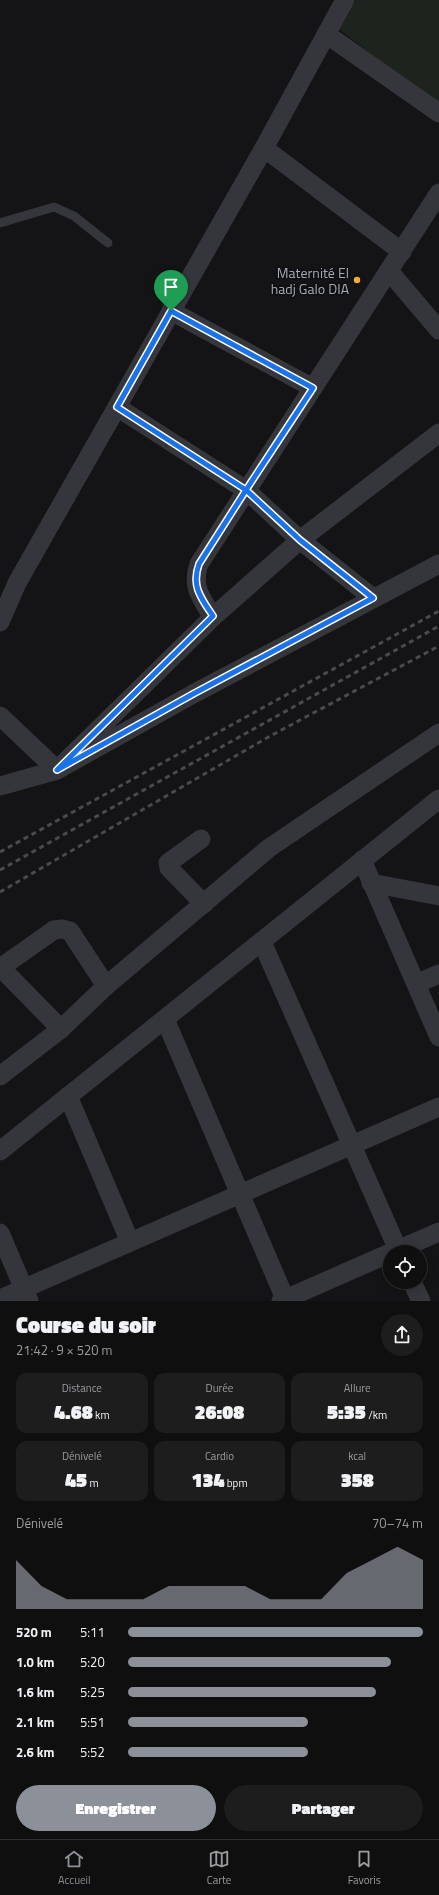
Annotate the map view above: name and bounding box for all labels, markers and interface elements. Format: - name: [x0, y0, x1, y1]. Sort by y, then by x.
- place label: Maternité El hadj Galo DIA: [271, 262, 350, 299]
- pin: [154, 270, 188, 311]
- marker: Maternité El hadj Galo DIA: [352, 275, 362, 285]
- icon: arrive: [160, 276, 182, 298]
- map controls: [383, 1245, 427, 1289]
- button: locate: [383, 1245, 427, 1289]
- text: Course du soir: [16, 1308, 156, 1342]
- button: share: [381, 1314, 423, 1356]
- text: 21:42 · 9 × 520 m: [16, 1340, 112, 1360]
- text: Distance: [62, 1380, 102, 1396]
- text: Durée: [206, 1380, 233, 1396]
- text: Allure: [344, 1380, 371, 1396]
- text: 4.68: [54, 1396, 93, 1427]
- text: 26:08: [195, 1396, 244, 1427]
- text: 5:35: [327, 1396, 366, 1427]
- text: km: [93, 1407, 110, 1423]
- text: /km: [366, 1407, 387, 1423]
- text: Dénivelé: [62, 1448, 102, 1464]
- text: Cardio: [205, 1448, 234, 1464]
- text: kcal: [348, 1448, 366, 1464]
- text: 45: [65, 1464, 87, 1495]
- text: 134: [191, 1464, 224, 1495]
- text: 358: [341, 1464, 374, 1495]
- text: m: [87, 1475, 99, 1491]
- text: bpm: [224, 1475, 248, 1491]
- text: Dénivelé: [16, 1513, 63, 1533]
- text: 70–74 m: [372, 1513, 423, 1533]
- text: 520 m: [16, 1622, 52, 1642]
- text: 5:11: [80, 1622, 105, 1642]
- text: 1.0 km: [16, 1652, 54, 1672]
- text: 5:20: [80, 1652, 105, 1672]
- text: 1.6 km: [16, 1682, 54, 1702]
- text: 5:25: [80, 1682, 105, 1702]
- text: 2.1 km: [16, 1712, 54, 1732]
- text: 5:51: [80, 1712, 105, 1732]
- text: 2.6 km: [16, 1742, 54, 1762]
- text: 5:52: [80, 1742, 105, 1762]
- button: Enregistrer: [16, 1785, 216, 1831]
- button: Partager: [224, 1785, 423, 1831]
- tab: Accueil: [58, 1848, 90, 1888]
- tab: Carte: [207, 1848, 231, 1888]
- tab: Favoris: [348, 1848, 381, 1888]

